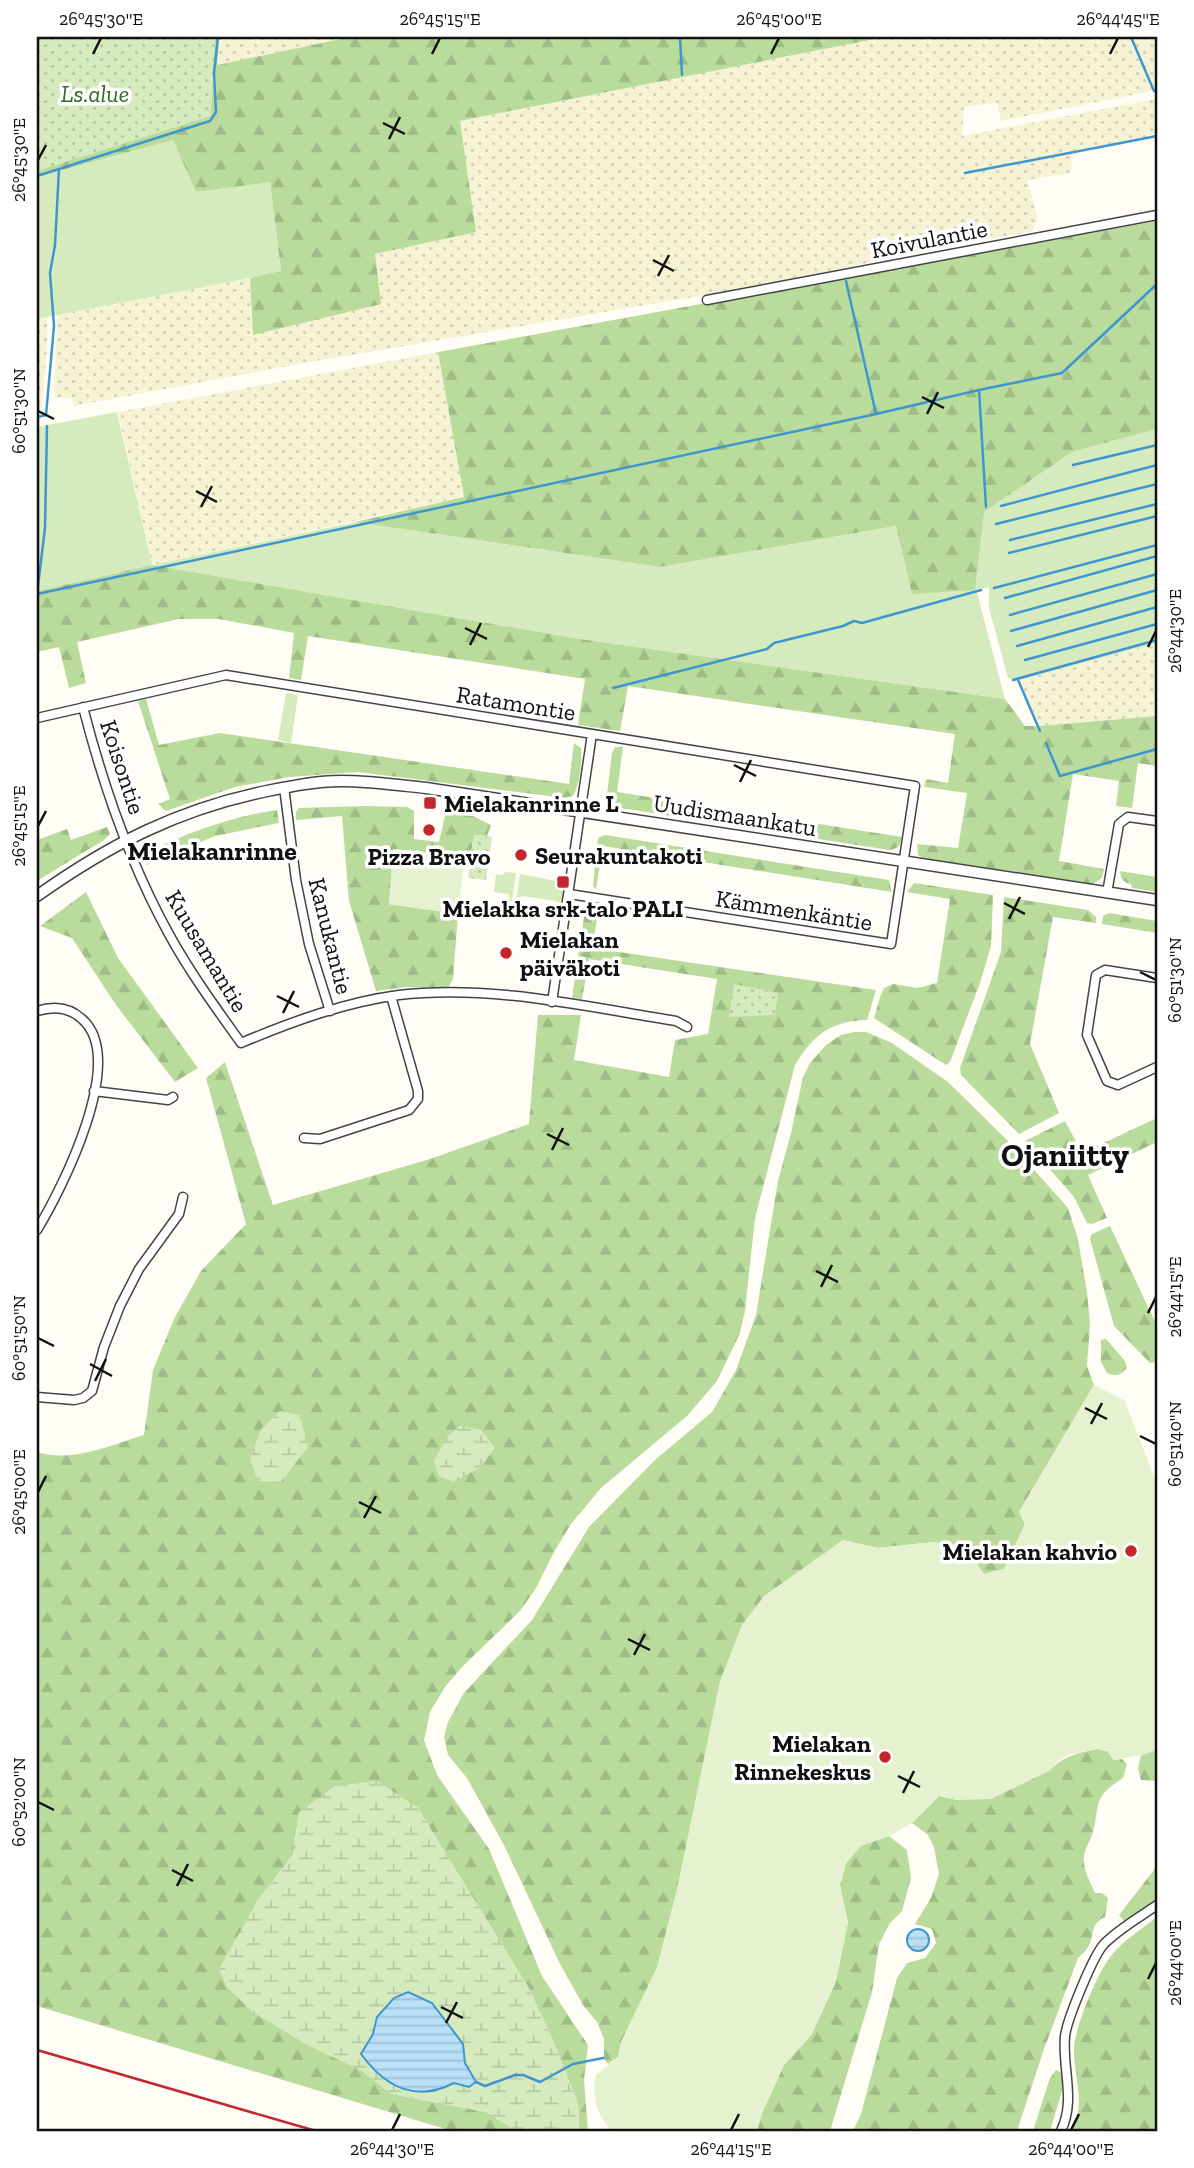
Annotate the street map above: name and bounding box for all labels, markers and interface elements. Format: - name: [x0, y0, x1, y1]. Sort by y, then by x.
- text: 26°45'30"E: [59, 8, 143, 30]
- text: 26°45'15"E: [400, 8, 480, 30]
- text: 26°45'00"E: [736, 8, 822, 30]
- text: 26°44'45"E: [1076, 8, 1160, 30]
- park label: Ls.alue: [61, 79, 129, 108]
- text: 26°45'30"E: [8, 118, 30, 202]
- street label: Koivulantie: [868, 214, 990, 264]
- text: 60°51'30"N: [8, 368, 30, 454]
- text: 26°44'30"E: [1164, 589, 1186, 673]
- street label: Ratamontie: [454, 679, 578, 727]
- street label: Koisontie: [94, 716, 152, 818]
- text: 26°45'15"E: [8, 786, 30, 866]
- street label: Uudismaankatu: [651, 788, 819, 842]
- place label: Mielakanrinne L: [444, 789, 619, 818]
- marker: Mielakanrinne L: [422, 795, 438, 811]
- marker: Pizza Bravo: [421, 822, 437, 838]
- district label: Mielakanrinne: [127, 835, 297, 867]
- place label: Seurakuntakoti: [535, 841, 702, 870]
- place label: Pizza Bravo: [367, 842, 491, 871]
- marker: Seurakuntakoti: [513, 847, 529, 863]
- marker: Mielakka srk-talo PALI: [555, 874, 571, 890]
- street label: Kanukantie: [303, 875, 359, 997]
- street label: Kämmenkäntie: [714, 883, 874, 937]
- street label: Kuusamantie: [159, 885, 255, 1017]
- place label: Mielakka srk-talo PALI: [443, 894, 683, 923]
- place label: Mielakan päiväkoti: [520, 925, 620, 982]
- text: 60°51'30"N: [1164, 937, 1186, 1023]
- marker: Mielakan päiväkoti: [498, 945, 514, 961]
- district label: Ojaniitty: [1001, 1136, 1129, 1174]
- text: 26°44'15"E: [1164, 1256, 1186, 1338]
- text: 60°51'50"N: [8, 1295, 30, 1381]
- text: 60°51'40"N: [1164, 1401, 1186, 1487]
- text: 26°45'00"E: [8, 1449, 30, 1535]
- place label: Mielakan kahvio: [942, 1537, 1117, 1566]
- marker: Mielakan kahvio: [1123, 1543, 1139, 1559]
- place label: Mielakan Rinnekeskus: [734, 1729, 871, 1786]
- marker: Mielakan Rinnekeskus: [877, 1749, 893, 1765]
- text: 60°52'00"N: [8, 1757, 30, 1847]
- text: 26°44'00"E: [1164, 1920, 1186, 2006]
- text: 26°44'30"E: [350, 2138, 434, 2160]
- text: 26°44'15"E: [690, 2138, 772, 2160]
- text: 26°44'00"E: [1028, 2138, 1114, 2160]

